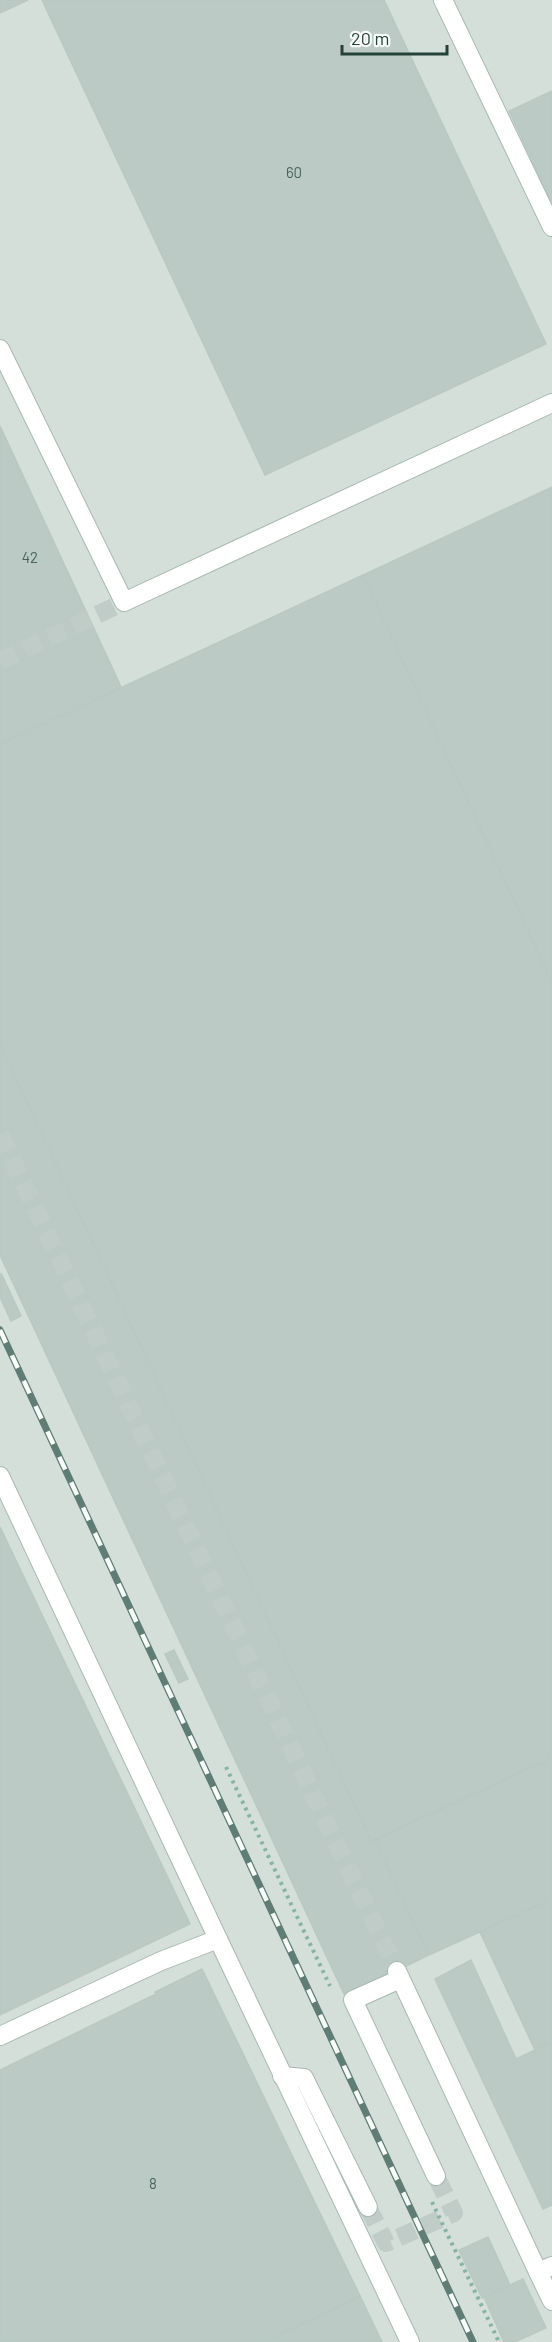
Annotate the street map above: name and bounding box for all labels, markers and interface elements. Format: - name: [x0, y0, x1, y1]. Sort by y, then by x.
- scale bar: [342, 18, 447, 56]
- text: 20 m: [351, 27, 389, 49]
- house number: 60: [286, 163, 302, 181]
- house number: 42: [22, 548, 38, 566]
- house number: 8: [149, 2174, 157, 2192]

